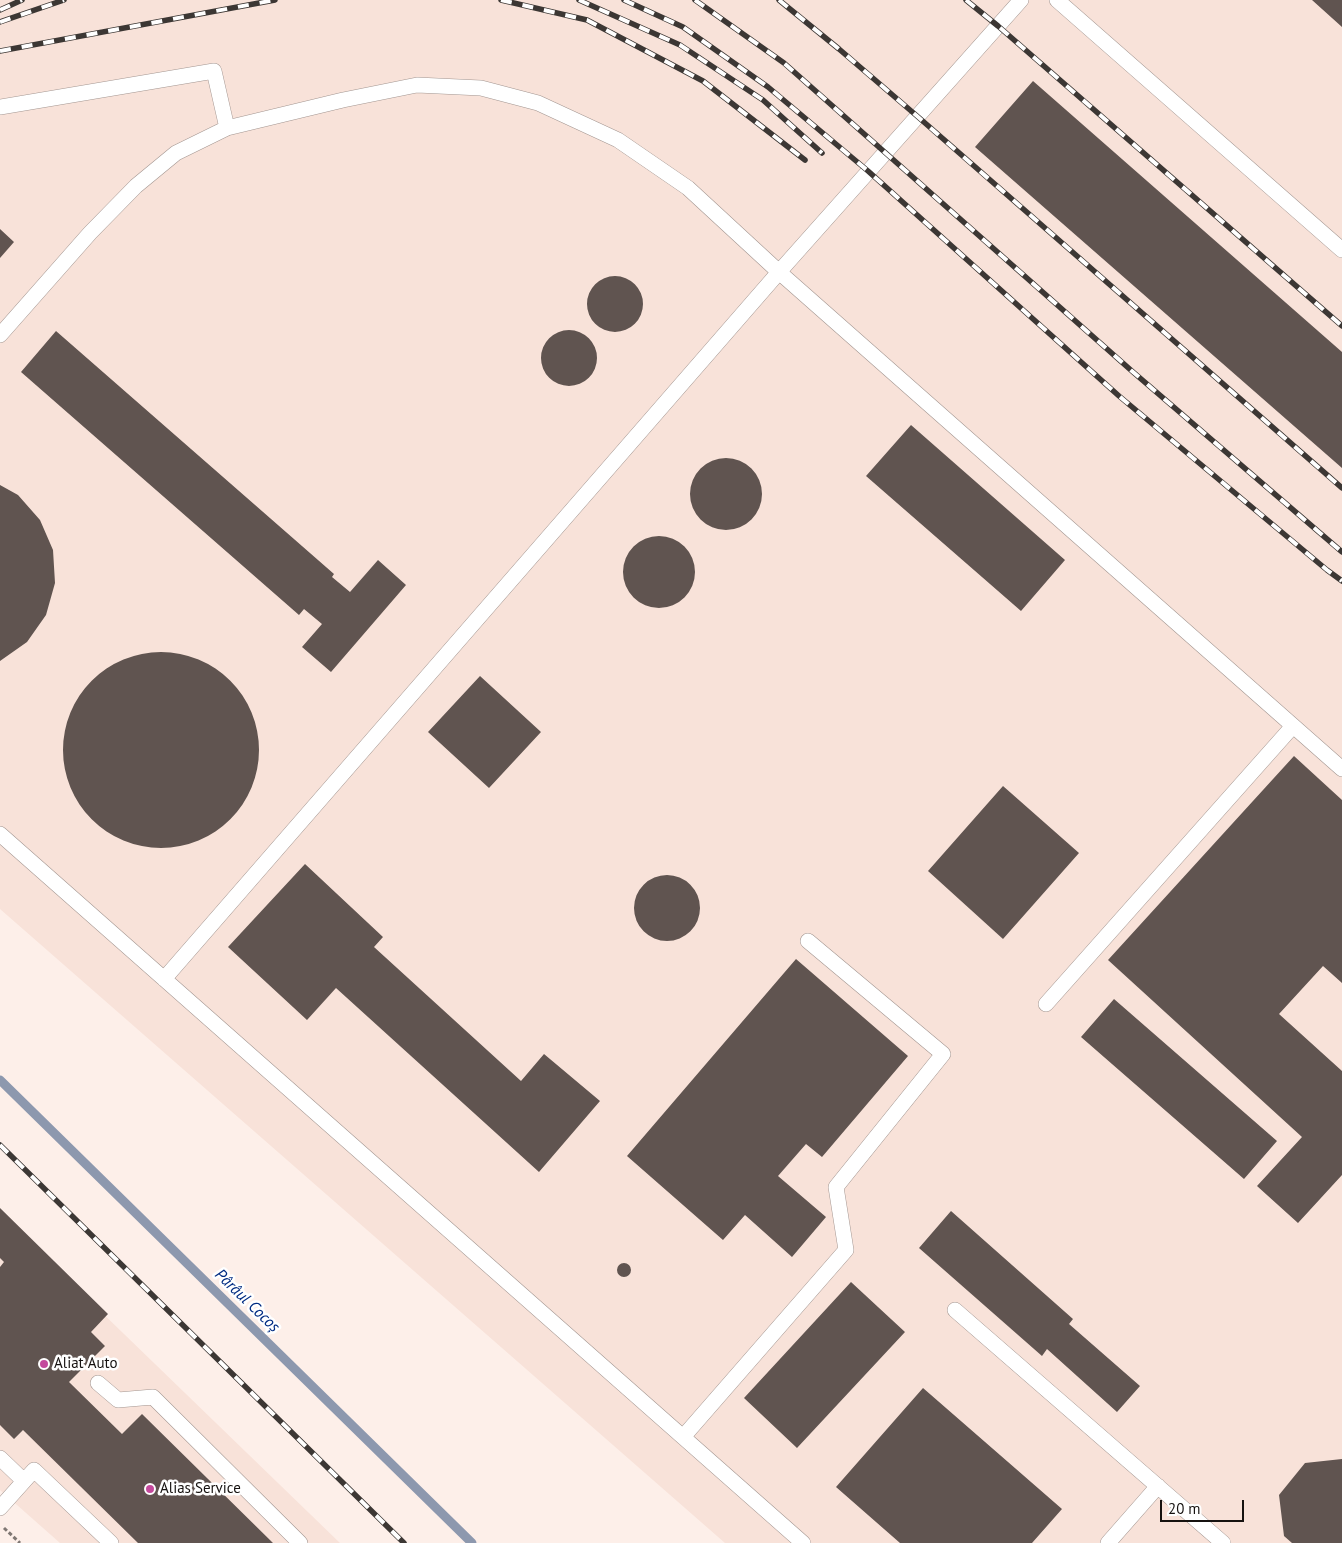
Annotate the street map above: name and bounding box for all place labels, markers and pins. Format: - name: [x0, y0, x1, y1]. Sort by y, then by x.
- place label: Aliat Auto: [54, 1355, 118, 1373]
- marker: Aliat Auto: [38, 1358, 50, 1370]
- place label: Alias Service: [160, 1480, 241, 1498]
- marker: Alias Service: [144, 1483, 156, 1495]

